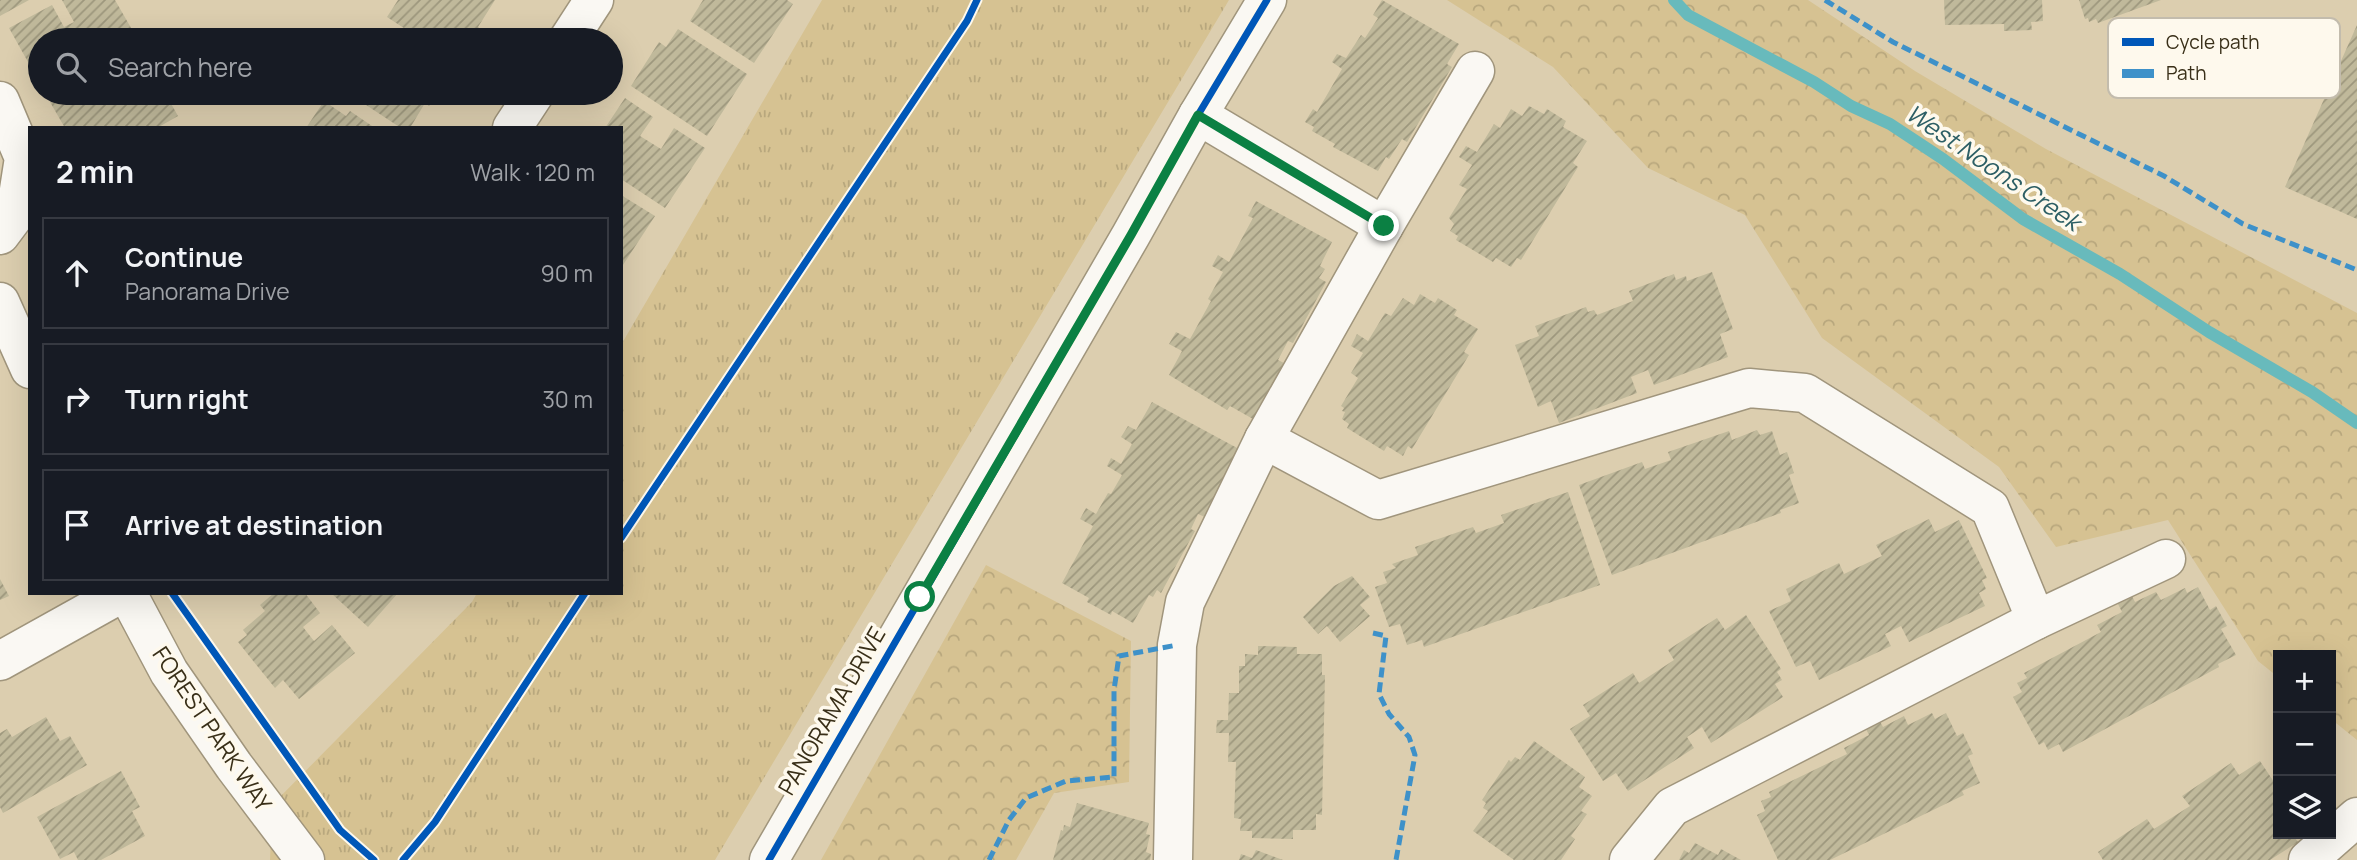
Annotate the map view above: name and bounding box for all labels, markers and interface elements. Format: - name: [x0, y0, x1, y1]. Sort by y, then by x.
- legend: [2108, 18, 2340, 98]
- search box: [28, 28, 623, 105]
- text: Cycle path: [2166, 29, 2260, 55]
- icon: search: [52, 48, 90, 86]
- text: Search here: [108, 49, 253, 85]
- text: Path: [2166, 60, 2206, 86]
- water label: West Noons Creek: [1900, 96, 2090, 239]
- text: 2 min: [56, 151, 134, 192]
- text: Walk · 120 m: [470, 156, 595, 188]
- route end: [1368, 210, 1399, 241]
- text: Continue: [125, 239, 243, 275]
- icon: ahead: [58, 254, 96, 292]
- text: 90 m: [541, 257, 593, 289]
- text: Panorama Drive: [125, 275, 290, 307]
- icon: right: [58, 380, 96, 418]
- text: Turn right: [125, 381, 249, 417]
- text: 30 m: [542, 383, 593, 415]
- icon: arrive: [58, 506, 96, 544]
- text: Arrive at destination: [125, 507, 383, 543]
- route start: [904, 581, 935, 612]
- street label: PANORAMA DRIVE: [770, 620, 892, 801]
- street label: FOREST PARK WAY: [146, 640, 280, 817]
- map controls: [2273, 650, 2336, 839]
- button: +: [2273, 650, 2336, 713]
- button: −: [2273, 713, 2336, 776]
- button: layers: [2273, 776, 2336, 839]

